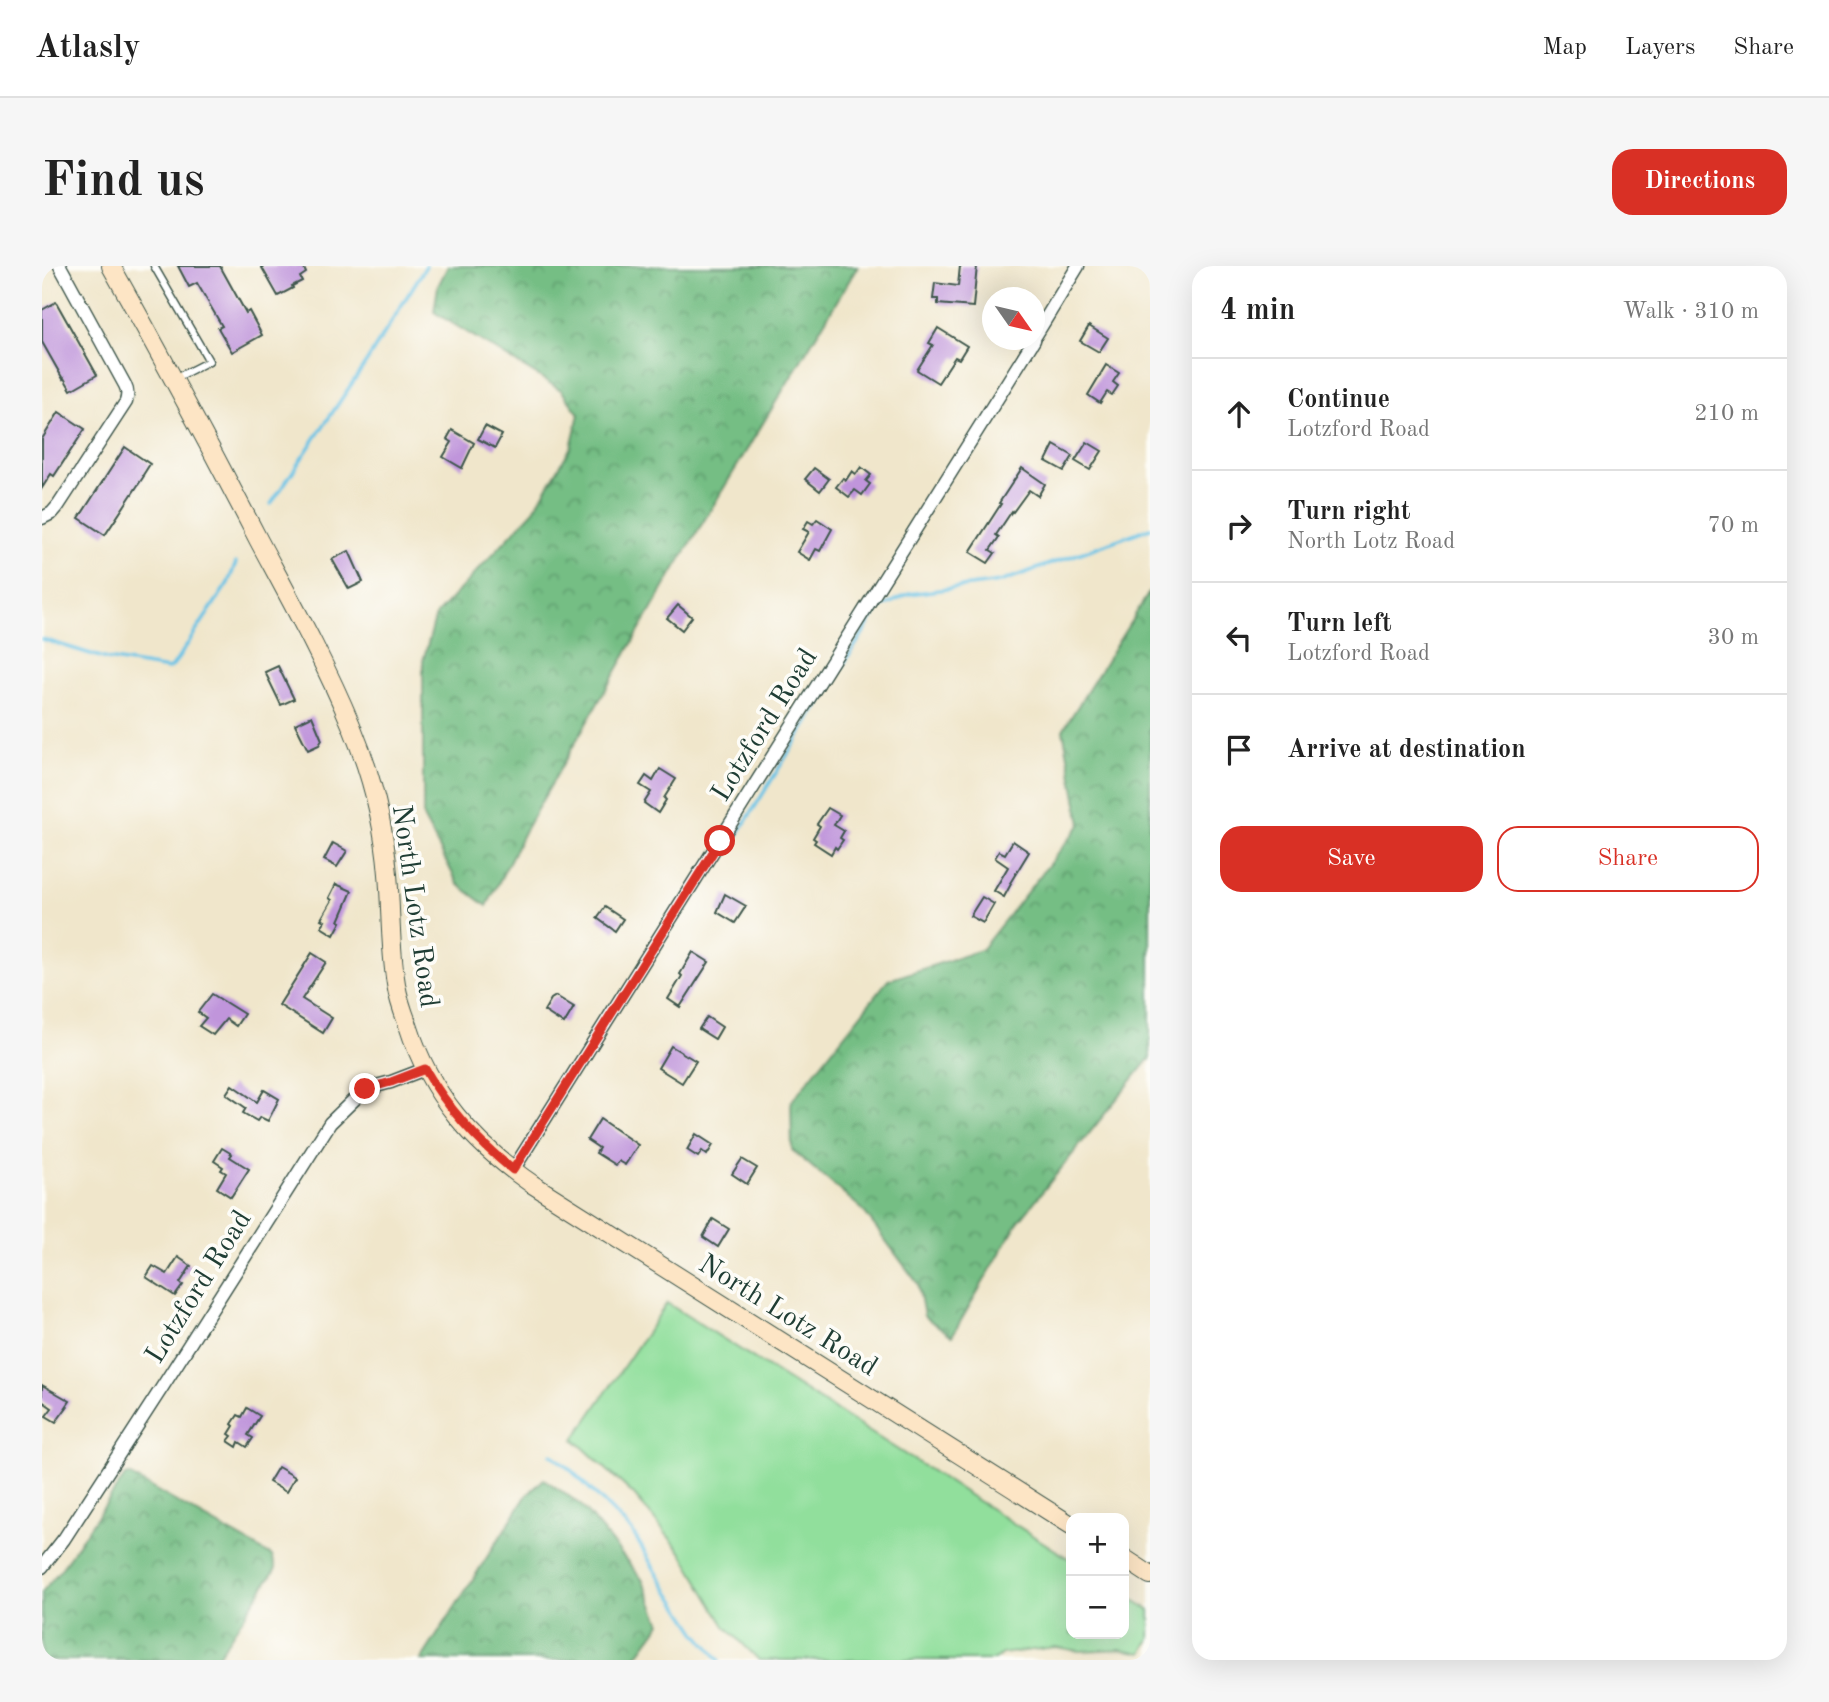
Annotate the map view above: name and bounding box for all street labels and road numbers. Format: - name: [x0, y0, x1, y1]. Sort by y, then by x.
- street label: Lotzford Road: [708, 644, 824, 807]
- street label: North Lotz Road: [386, 803, 442, 1010]
- street label: Lotzford Road: [142, 1206, 258, 1369]
- street label: North Lotz Road: [693, 1250, 882, 1383]

